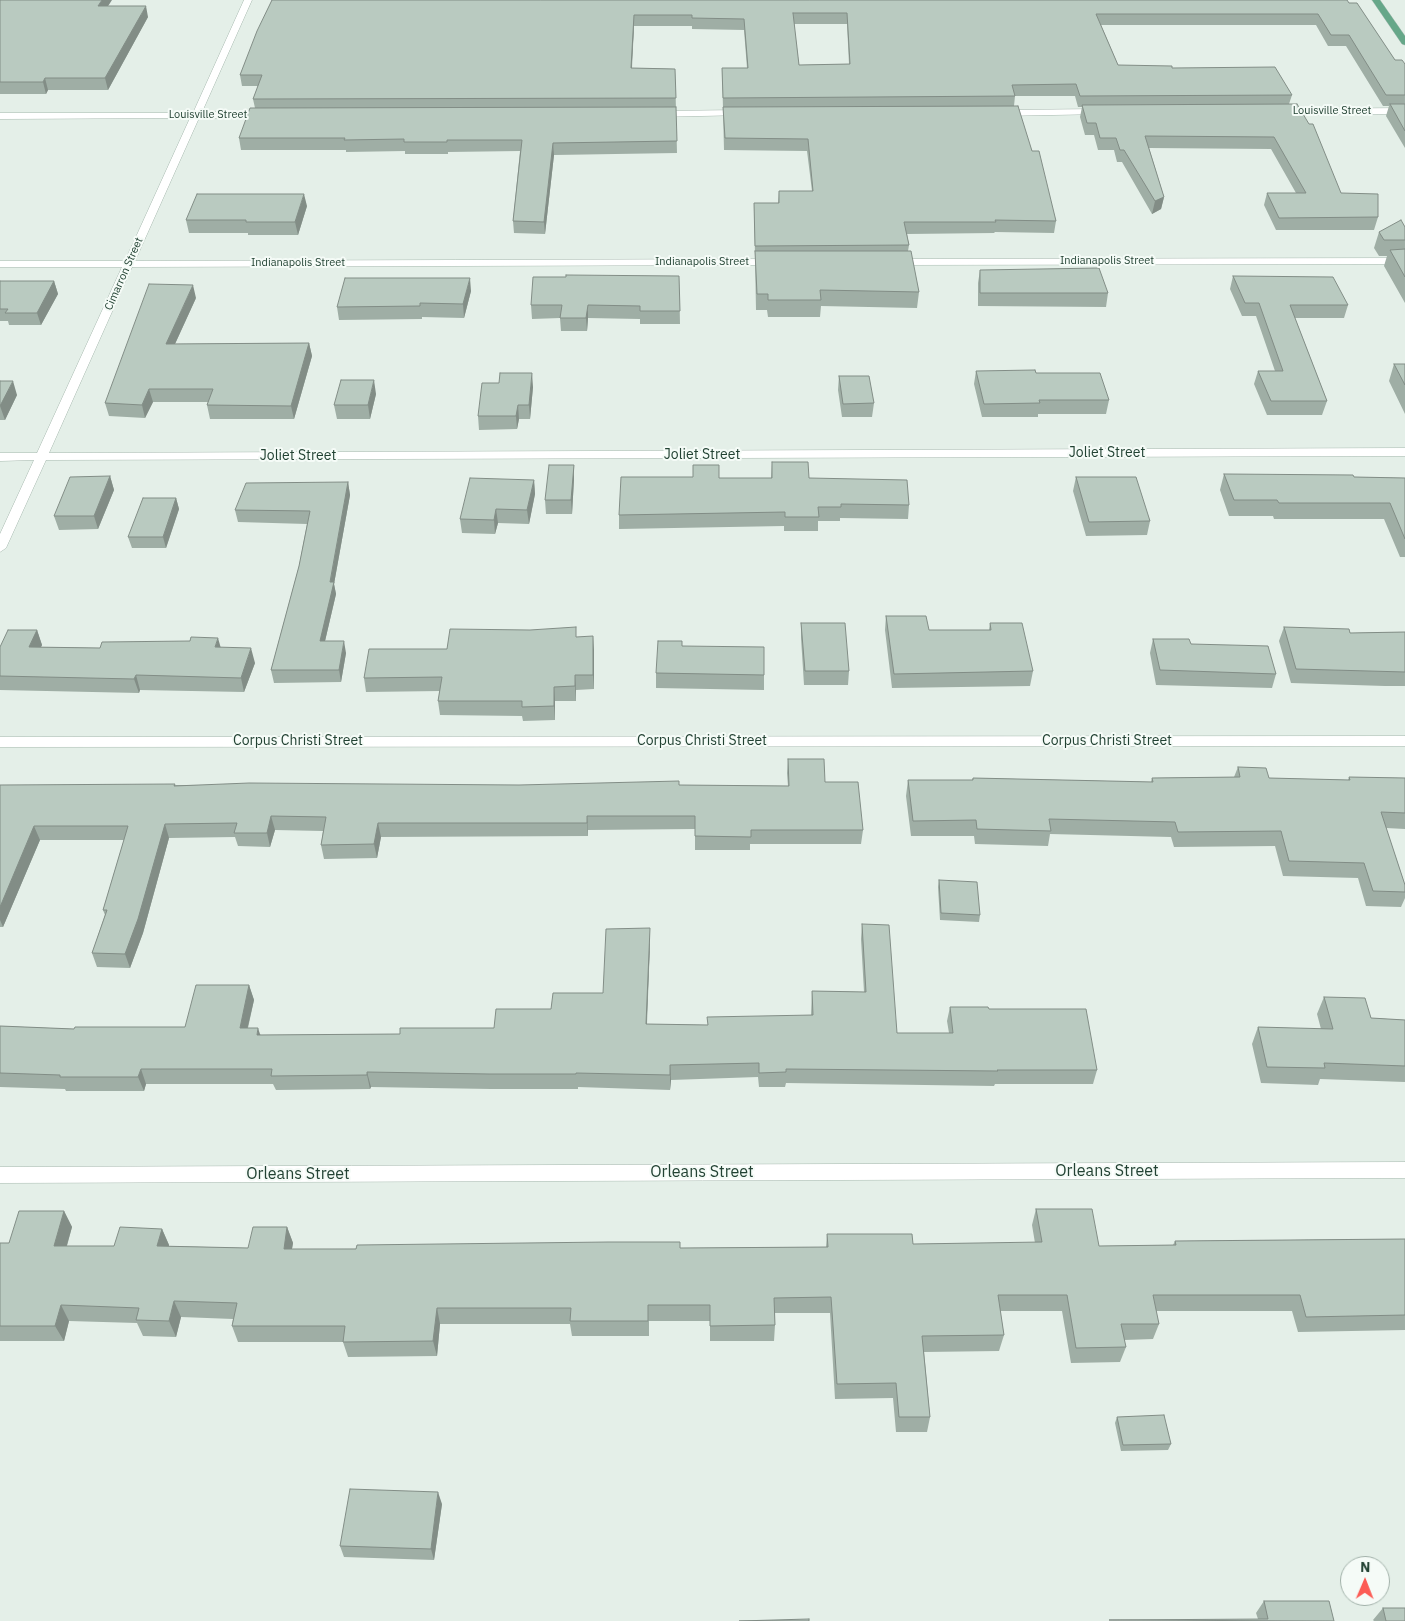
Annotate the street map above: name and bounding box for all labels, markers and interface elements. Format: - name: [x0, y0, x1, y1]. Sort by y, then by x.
- street label: Louisville Street: [1293, 104, 1371, 118]
- street label: Louisville Street: [169, 108, 247, 122]
- street label: Cimarron Street: [102, 236, 146, 312]
- street label: Indianapolis Street: [1060, 254, 1154, 268]
- street label: Indianapolis Street: [655, 255, 749, 269]
- street label: Indianapolis Street: [251, 256, 345, 270]
- street label: Joliet Street: [1069, 445, 1145, 461]
- street label: Joliet Street: [664, 447, 740, 463]
- street label: Joliet Street: [260, 448, 336, 464]
- street label: Corpus Christi Street: [233, 733, 363, 749]
- street label: Corpus Christi Street: [637, 733, 767, 749]
- street label: Corpus Christi Street: [1042, 733, 1172, 749]
- street label: Orleans Street: [1055, 1161, 1159, 1181]
- street label: Orleans Street: [650, 1162, 754, 1182]
- street label: Orleans Street: [246, 1164, 350, 1184]
- north arrow: [1340, 1556, 1390, 1606]
- text: N: [1360, 1558, 1370, 1576]

